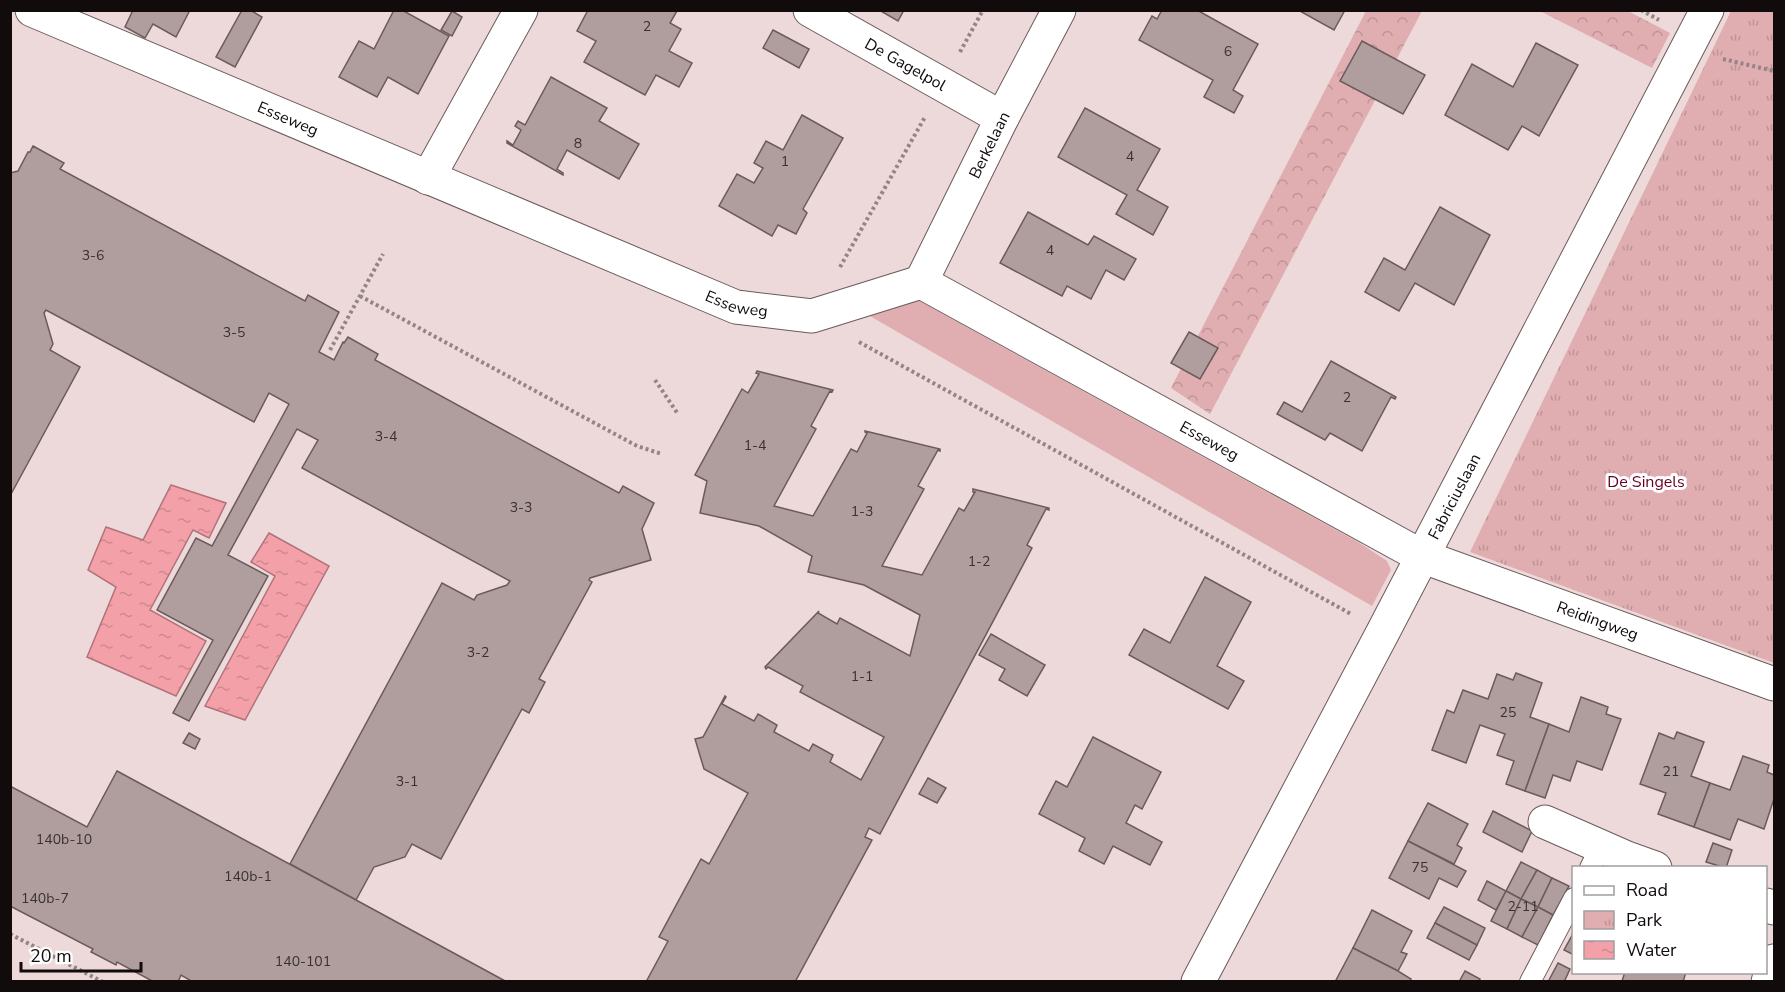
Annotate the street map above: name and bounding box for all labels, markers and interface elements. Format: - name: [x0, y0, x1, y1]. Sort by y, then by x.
- house number: 2: [643, 17, 651, 36]
- street label: De Gagelpol: [861, 33, 950, 97]
- house number: 6: [1224, 42, 1232, 61]
- street label: Esseweg: [254, 96, 322, 142]
- street label: Berkelaan: [964, 108, 1016, 183]
- house number: 8: [574, 134, 582, 153]
- house number: 4: [1126, 147, 1134, 166]
- house number: 1: [781, 152, 789, 171]
- house number: 4: [1046, 241, 1054, 260]
- house number: 3-6: [82, 246, 104, 265]
- street label: Esseweg: [702, 285, 769, 323]
- house number: 3-5: [223, 323, 245, 342]
- house number: 2: [1343, 388, 1351, 407]
- street label: Esseweg: [1176, 416, 1243, 466]
- house number: 3-4: [375, 427, 397, 446]
- house number: 1-4: [744, 436, 766, 455]
- street label: Fabriciuslaan: [1423, 450, 1486, 544]
- park label: De Singels: [1607, 471, 1685, 493]
- house number: 3-3: [510, 498, 532, 517]
- house number: 1-3: [851, 502, 873, 521]
- house number: 1-2: [968, 552, 990, 571]
- street label: Reidingweg: [1553, 596, 1641, 646]
- house number: 3-2: [467, 643, 489, 662]
- house number: 1-1: [851, 667, 873, 686]
- house number: 25: [1500, 703, 1516, 722]
- house number: 21: [1663, 762, 1679, 781]
- house number: 3-1: [396, 772, 418, 791]
- house number: 140b-10: [36, 830, 92, 849]
- house number: 75: [1412, 858, 1428, 877]
- legend: [1572, 866, 1767, 974]
- house number: 140b-1: [224, 867, 272, 886]
- text: Road: [1626, 878, 1668, 902]
- house number: 140b-7: [21, 889, 69, 908]
- house number: 2-11: [1507, 897, 1539, 916]
- text: Park: [1626, 908, 1663, 932]
- scale bar: [21, 935, 141, 973]
- text: Water: [1626, 938, 1677, 962]
- text: 20 m: [30, 944, 72, 968]
- house number: 140-101: [275, 952, 331, 971]

